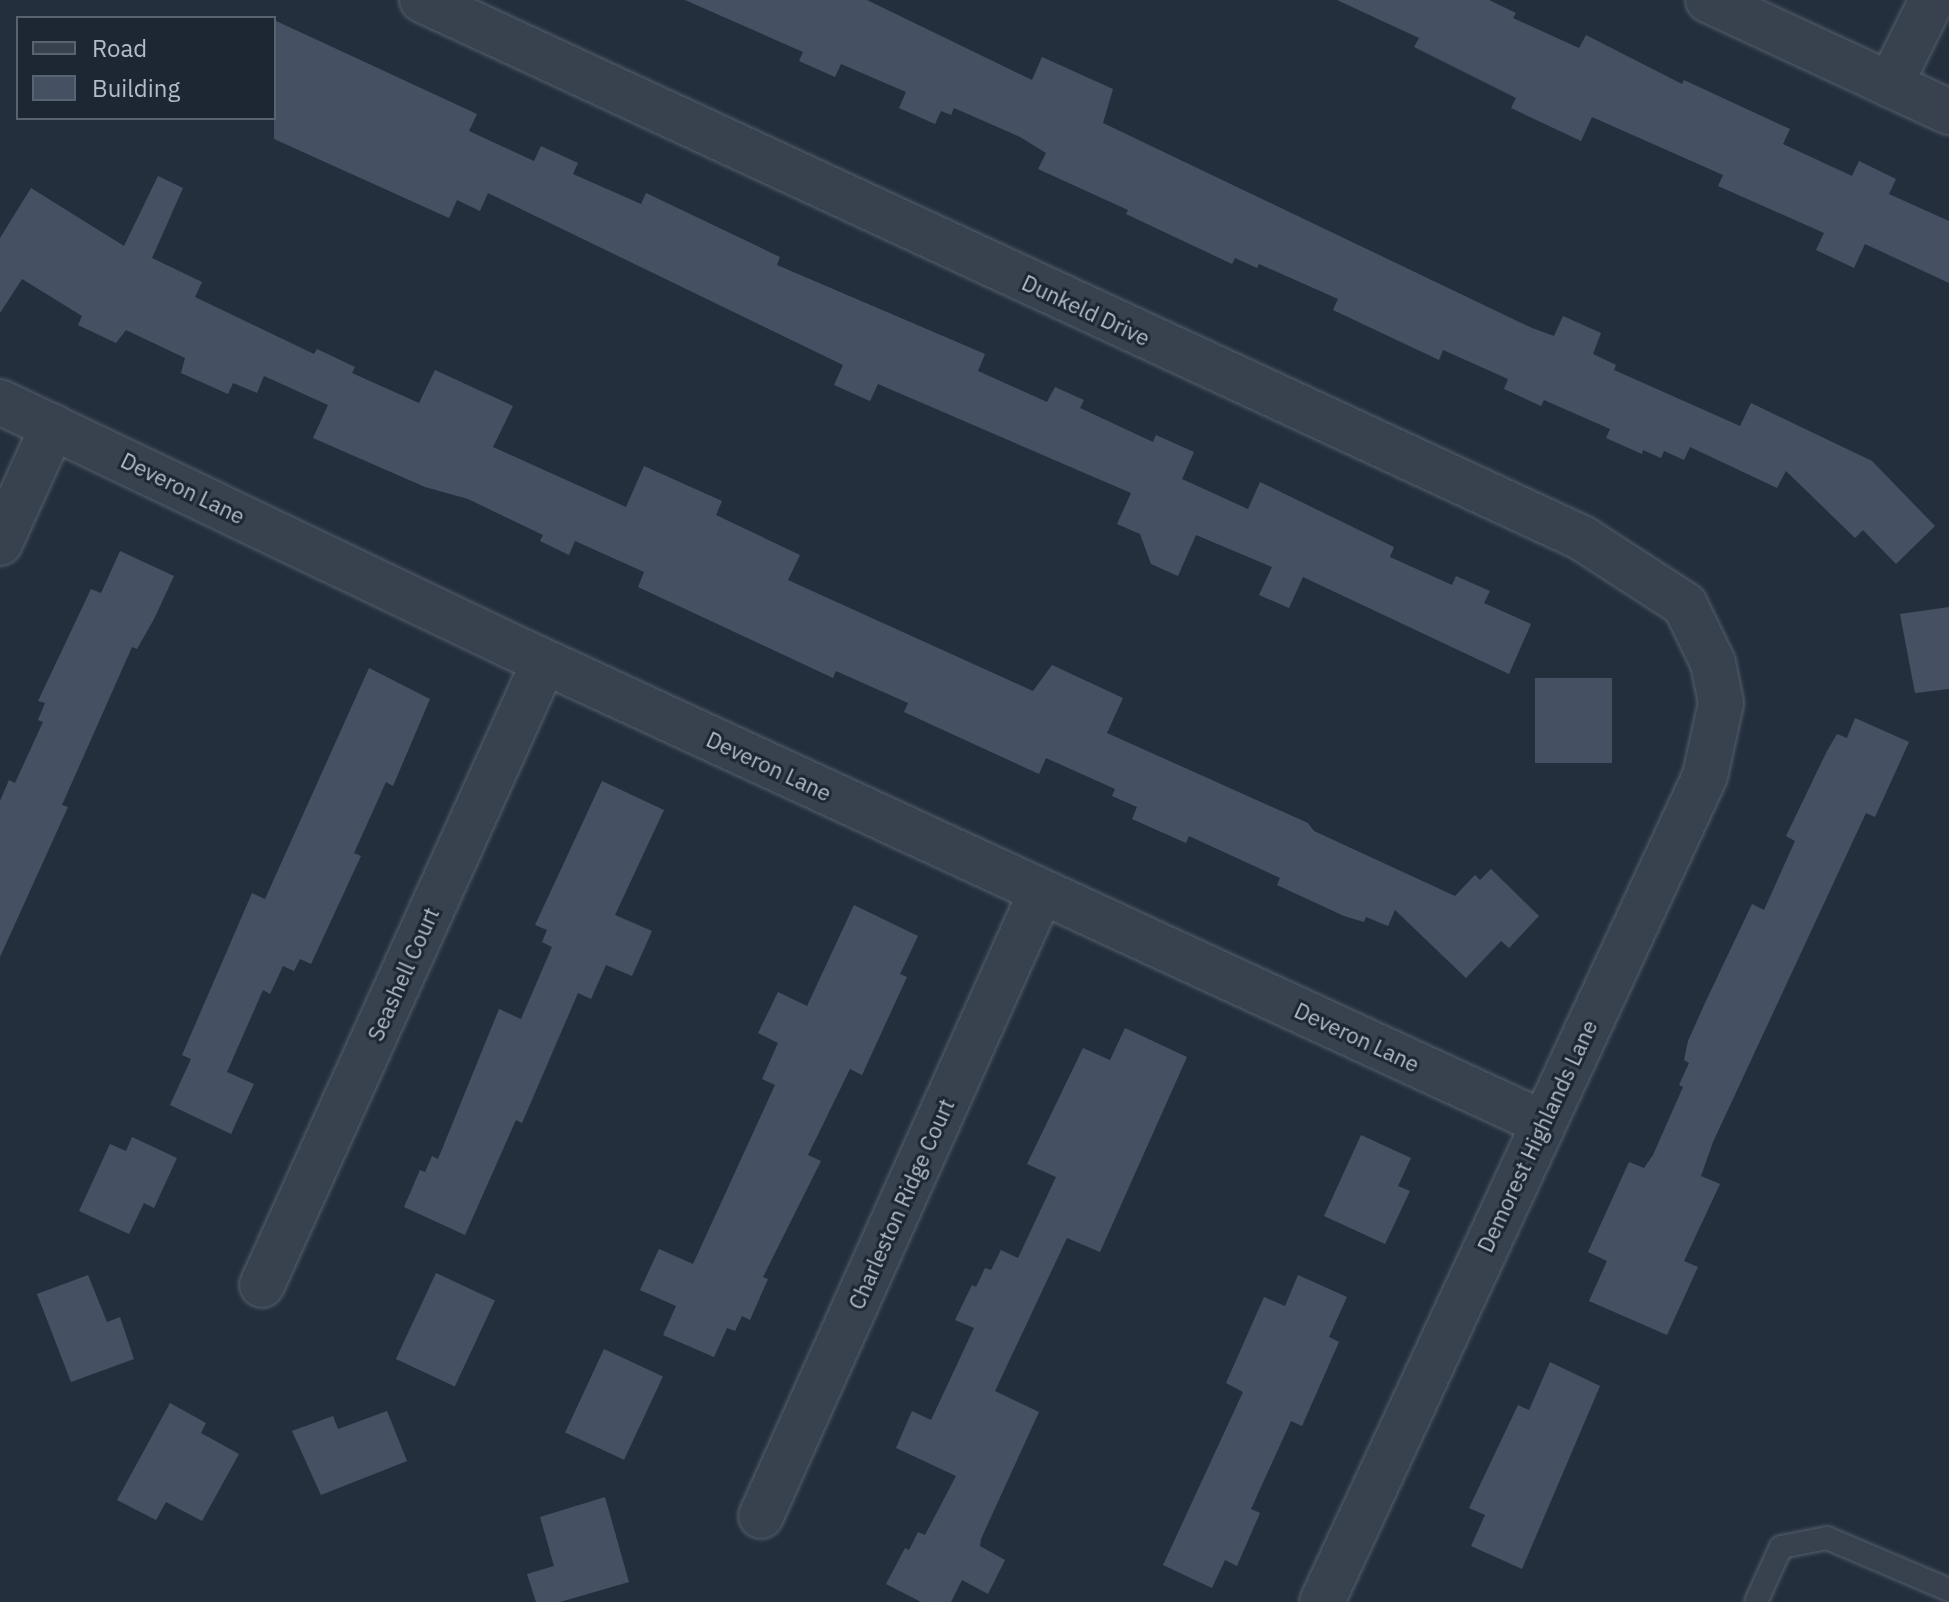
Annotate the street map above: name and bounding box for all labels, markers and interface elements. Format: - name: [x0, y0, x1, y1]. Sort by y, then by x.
- legend: [16, 16, 276, 120]
- text: Road: [92, 32, 147, 64]
- text: Building: [92, 72, 180, 104]
- street label: Dunkeld Drive: [1018, 269, 1154, 351]
- street label: Deveron Lane: [117, 447, 249, 529]
- street label: Deveron Lane: [702, 726, 836, 806]
- street label: Seashell Court: [362, 903, 444, 1045]
- street label: Deveron Lane: [1290, 997, 1424, 1077]
- street label: Demorest Highlands Lane: [1472, 1016, 1602, 1256]
- street label: Charleston Ridge Court: [843, 1095, 959, 1313]

